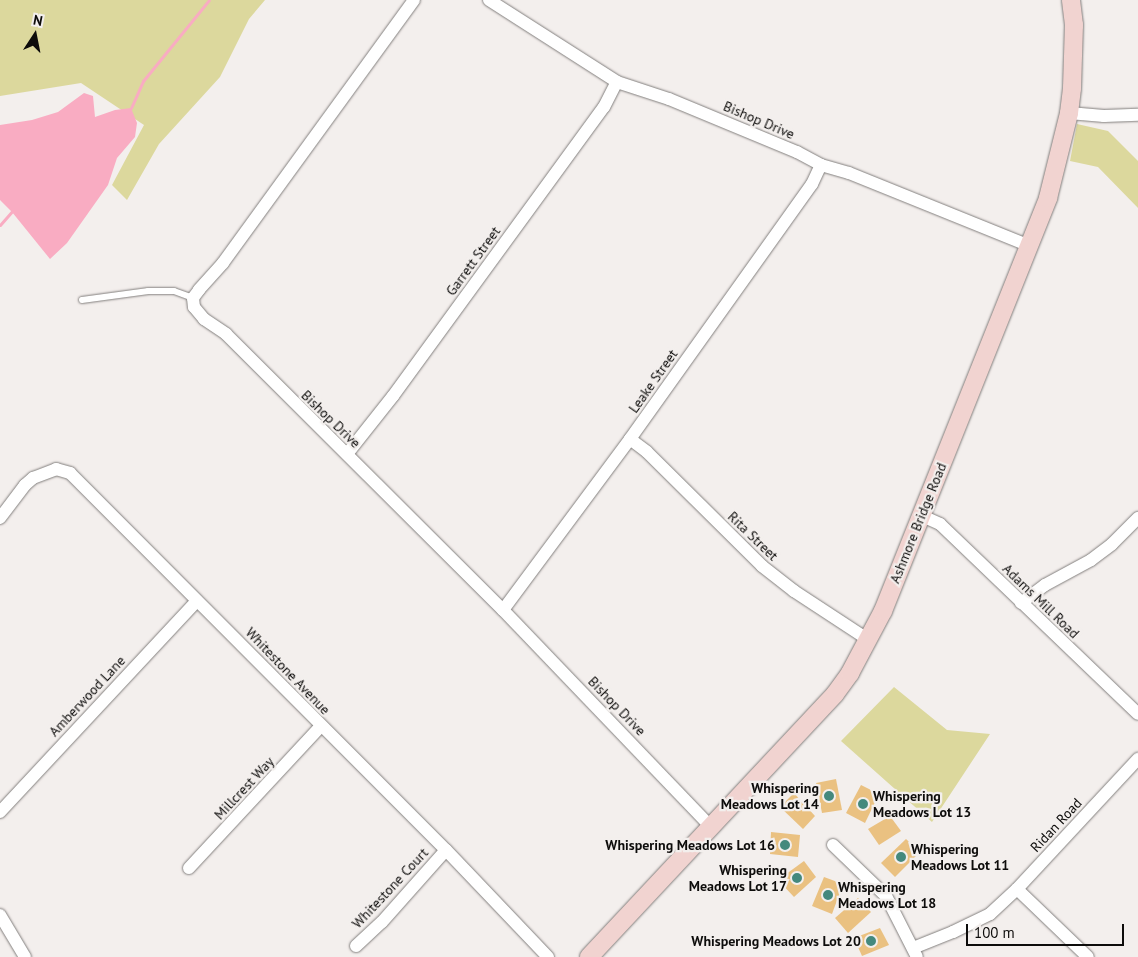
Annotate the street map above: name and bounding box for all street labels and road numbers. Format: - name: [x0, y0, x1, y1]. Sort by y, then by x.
- street label: Bishop Drive: [721, 97, 797, 143]
- street label: Garrett Street: [442, 223, 504, 299]
- street label: Leake Street: [625, 346, 681, 416]
- street label: Bishop Drive: [298, 387, 364, 451]
- street label: Ashmore Bridge Road: [886, 460, 950, 586]
- street label: Rita Street: [724, 508, 782, 564]
- street label: Adams Mill Road: [999, 560, 1083, 642]
- street label: Whitestone Avenue: [242, 624, 334, 718]
- street label: Amberwood Lane: [45, 652, 129, 740]
- street label: Bishop Drive: [585, 673, 649, 739]
- street label: Millcrest Way: [211, 753, 277, 823]
- street label: Ridan Road: [1027, 795, 1085, 855]
- street label: Whitestone Court: [349, 844, 431, 932]

